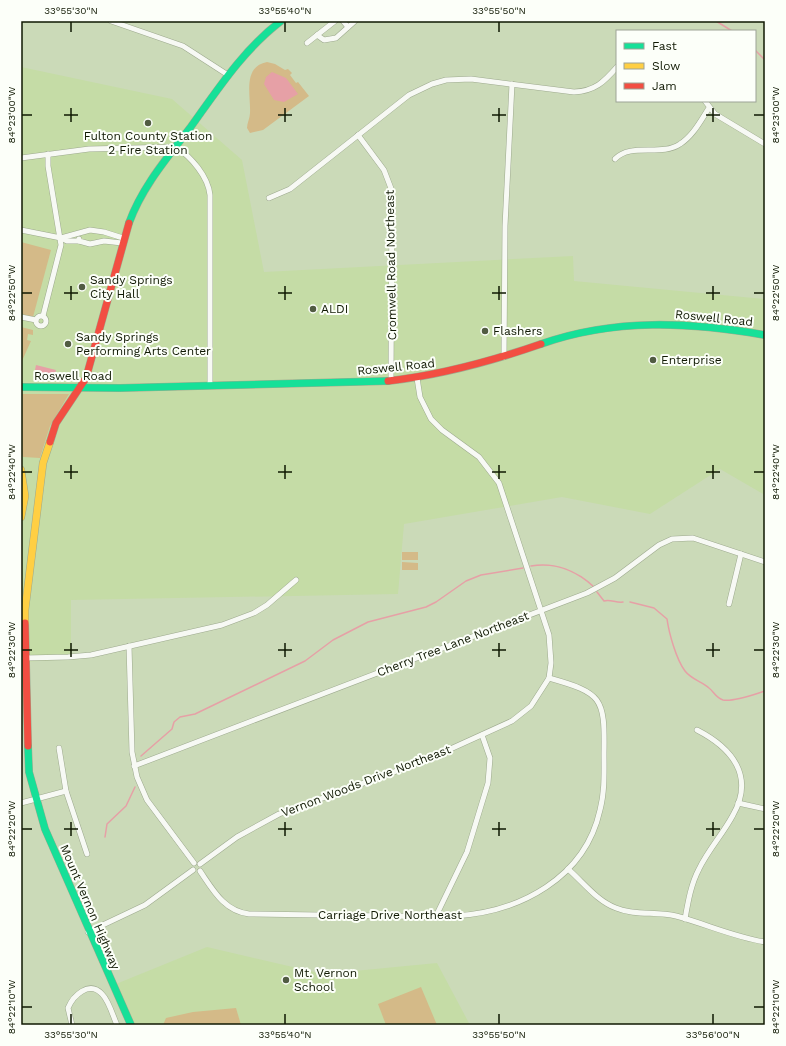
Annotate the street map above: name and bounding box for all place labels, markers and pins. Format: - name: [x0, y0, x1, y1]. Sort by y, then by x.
- marker: Fulton County Station 2 Fire Station: [143, 118, 153, 128]
- place label: Fulton County Station 2 Fire Station: [84, 129, 212, 157]
- place label: Sandy Springs City Hall: [90, 273, 173, 301]
- marker: Sandy Springs City Hall: [77, 282, 87, 292]
- place label: ALDI: [321, 302, 348, 316]
- marker: ALDI: [308, 304, 318, 314]
- place label: Flashers: [493, 324, 542, 338]
- marker: Flashers: [480, 326, 490, 336]
- place label: Sandy Springs Performing Arts Center: [76, 330, 211, 358]
- marker: Sandy Springs Performing Arts Center: [63, 339, 73, 349]
- place label: Enterprise: [661, 353, 722, 367]
- marker: Enterprise: [648, 355, 658, 365]
- place label: Mt. Vernon School: [294, 966, 357, 994]
- marker: Mt. Vernon School: [281, 975, 291, 985]

